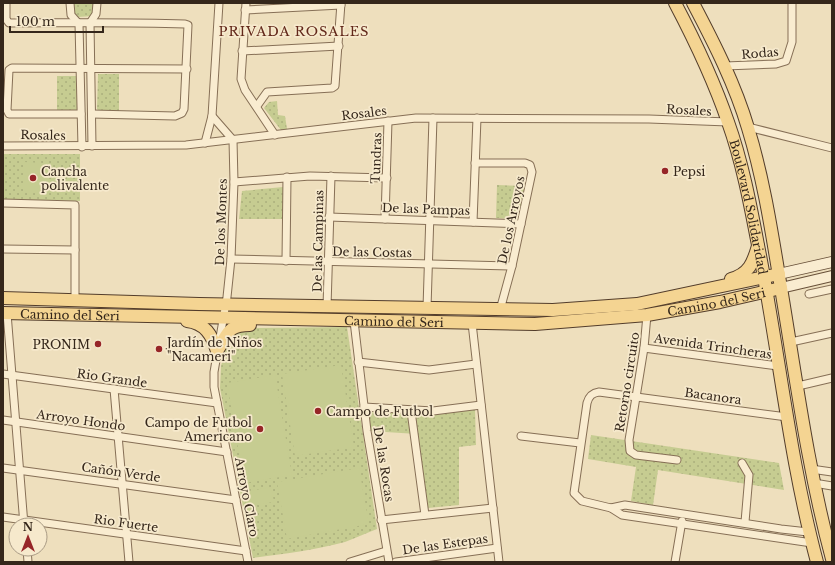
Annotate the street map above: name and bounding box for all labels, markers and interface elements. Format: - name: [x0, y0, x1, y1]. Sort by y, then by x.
- scale bar: [10, 8, 103, 34]
- text: 100 m: [16, 14, 55, 29]
- district label: PRIVADA ROSALES: [219, 23, 369, 40]
- street label: Rodas: [741, 44, 779, 62]
- street label: Rosales: [666, 101, 712, 119]
- street label: Rosales: [340, 103, 388, 123]
- street label: Rosales: [20, 127, 66, 143]
- street label: Tundras: [368, 132, 384, 184]
- street label: Boulevard Solidaridad: [727, 138, 771, 276]
- place label: Cancha polivalente: [41, 164, 109, 193]
- place label: Pepsi: [673, 164, 705, 179]
- marker: Pepsi: [660, 166, 670, 176]
- marker: Cancha polivalente: [28, 173, 38, 183]
- street label: De los Arroyos: [494, 174, 528, 266]
- street label: De los Montes: [212, 178, 230, 266]
- street label: De las Campinas: [310, 190, 326, 292]
- street label: De las Pampas: [382, 200, 470, 218]
- street label: De las Costas: [332, 244, 412, 260]
- street label: Camino del Seri: [666, 284, 767, 319]
- street label: Camino del Seri: [20, 306, 120, 323]
- street label: Camino del Seri: [344, 313, 444, 330]
- street label: Avenida Trincheras: [652, 330, 773, 362]
- street label: Retorno circuito: [612, 331, 642, 433]
- place label: Jardín de Niños "Nacameri": [165, 335, 262, 364]
- place label: PRONIM: [32, 337, 90, 352]
- marker: PRONIM: [93, 339, 103, 349]
- marker: Jardín de Niños "Nacameri": [154, 344, 164, 354]
- street label: Rio Grande: [76, 366, 148, 390]
- street label: Bacanora: [684, 385, 743, 407]
- place label: Campo de Futbol: [326, 404, 433, 419]
- street label: Arroyo Hondo: [35, 406, 127, 434]
- marker: Campo de Futbol: [313, 406, 323, 416]
- place label: Campo de Futbol Americano: [145, 415, 252, 444]
- marker: Campo de Futbol Americano: [255, 424, 265, 434]
- street label: De las Rocas: [371, 425, 397, 503]
- street label: Arroyo Claro: [232, 455, 262, 538]
- street label: Cañón Verde: [81, 459, 162, 485]
- street label: Rio Fuerte: [93, 511, 159, 535]
- north arrow: [8, 517, 48, 557]
- text: N: [23, 520, 34, 534]
- street label: De las Estepas: [401, 531, 489, 557]

